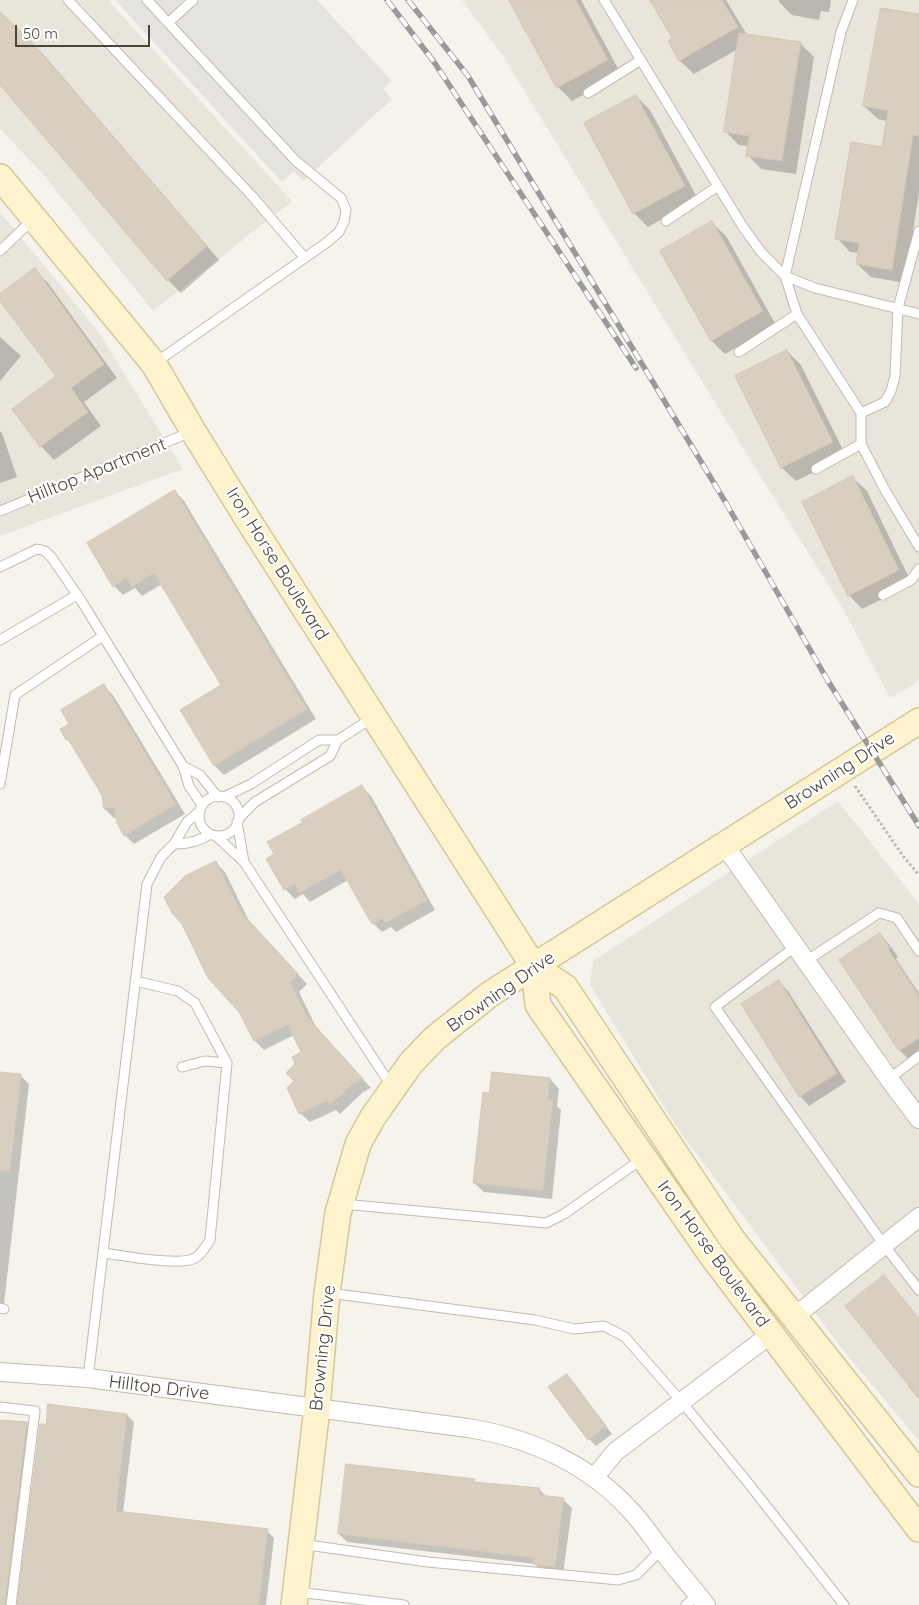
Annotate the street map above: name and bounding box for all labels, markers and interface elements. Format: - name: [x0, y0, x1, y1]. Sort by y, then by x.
- scale bar: [18, 15, 152, 47]
- text: 50 m: [23, 24, 58, 43]
- street label: Hilltop Apartment: [25, 433, 169, 509]
- street label: Iron Horse Boulevard: [221, 484, 333, 644]
- street label: Browning Drive: [781, 727, 899, 815]
- street label: Browning Drive: [443, 947, 559, 1037]
- street label: Iron Horse Boulevard: [652, 1176, 774, 1332]
- street label: Browning Drive: [306, 1284, 340, 1412]
- street label: Hilltop Drive: [108, 1371, 210, 1405]

